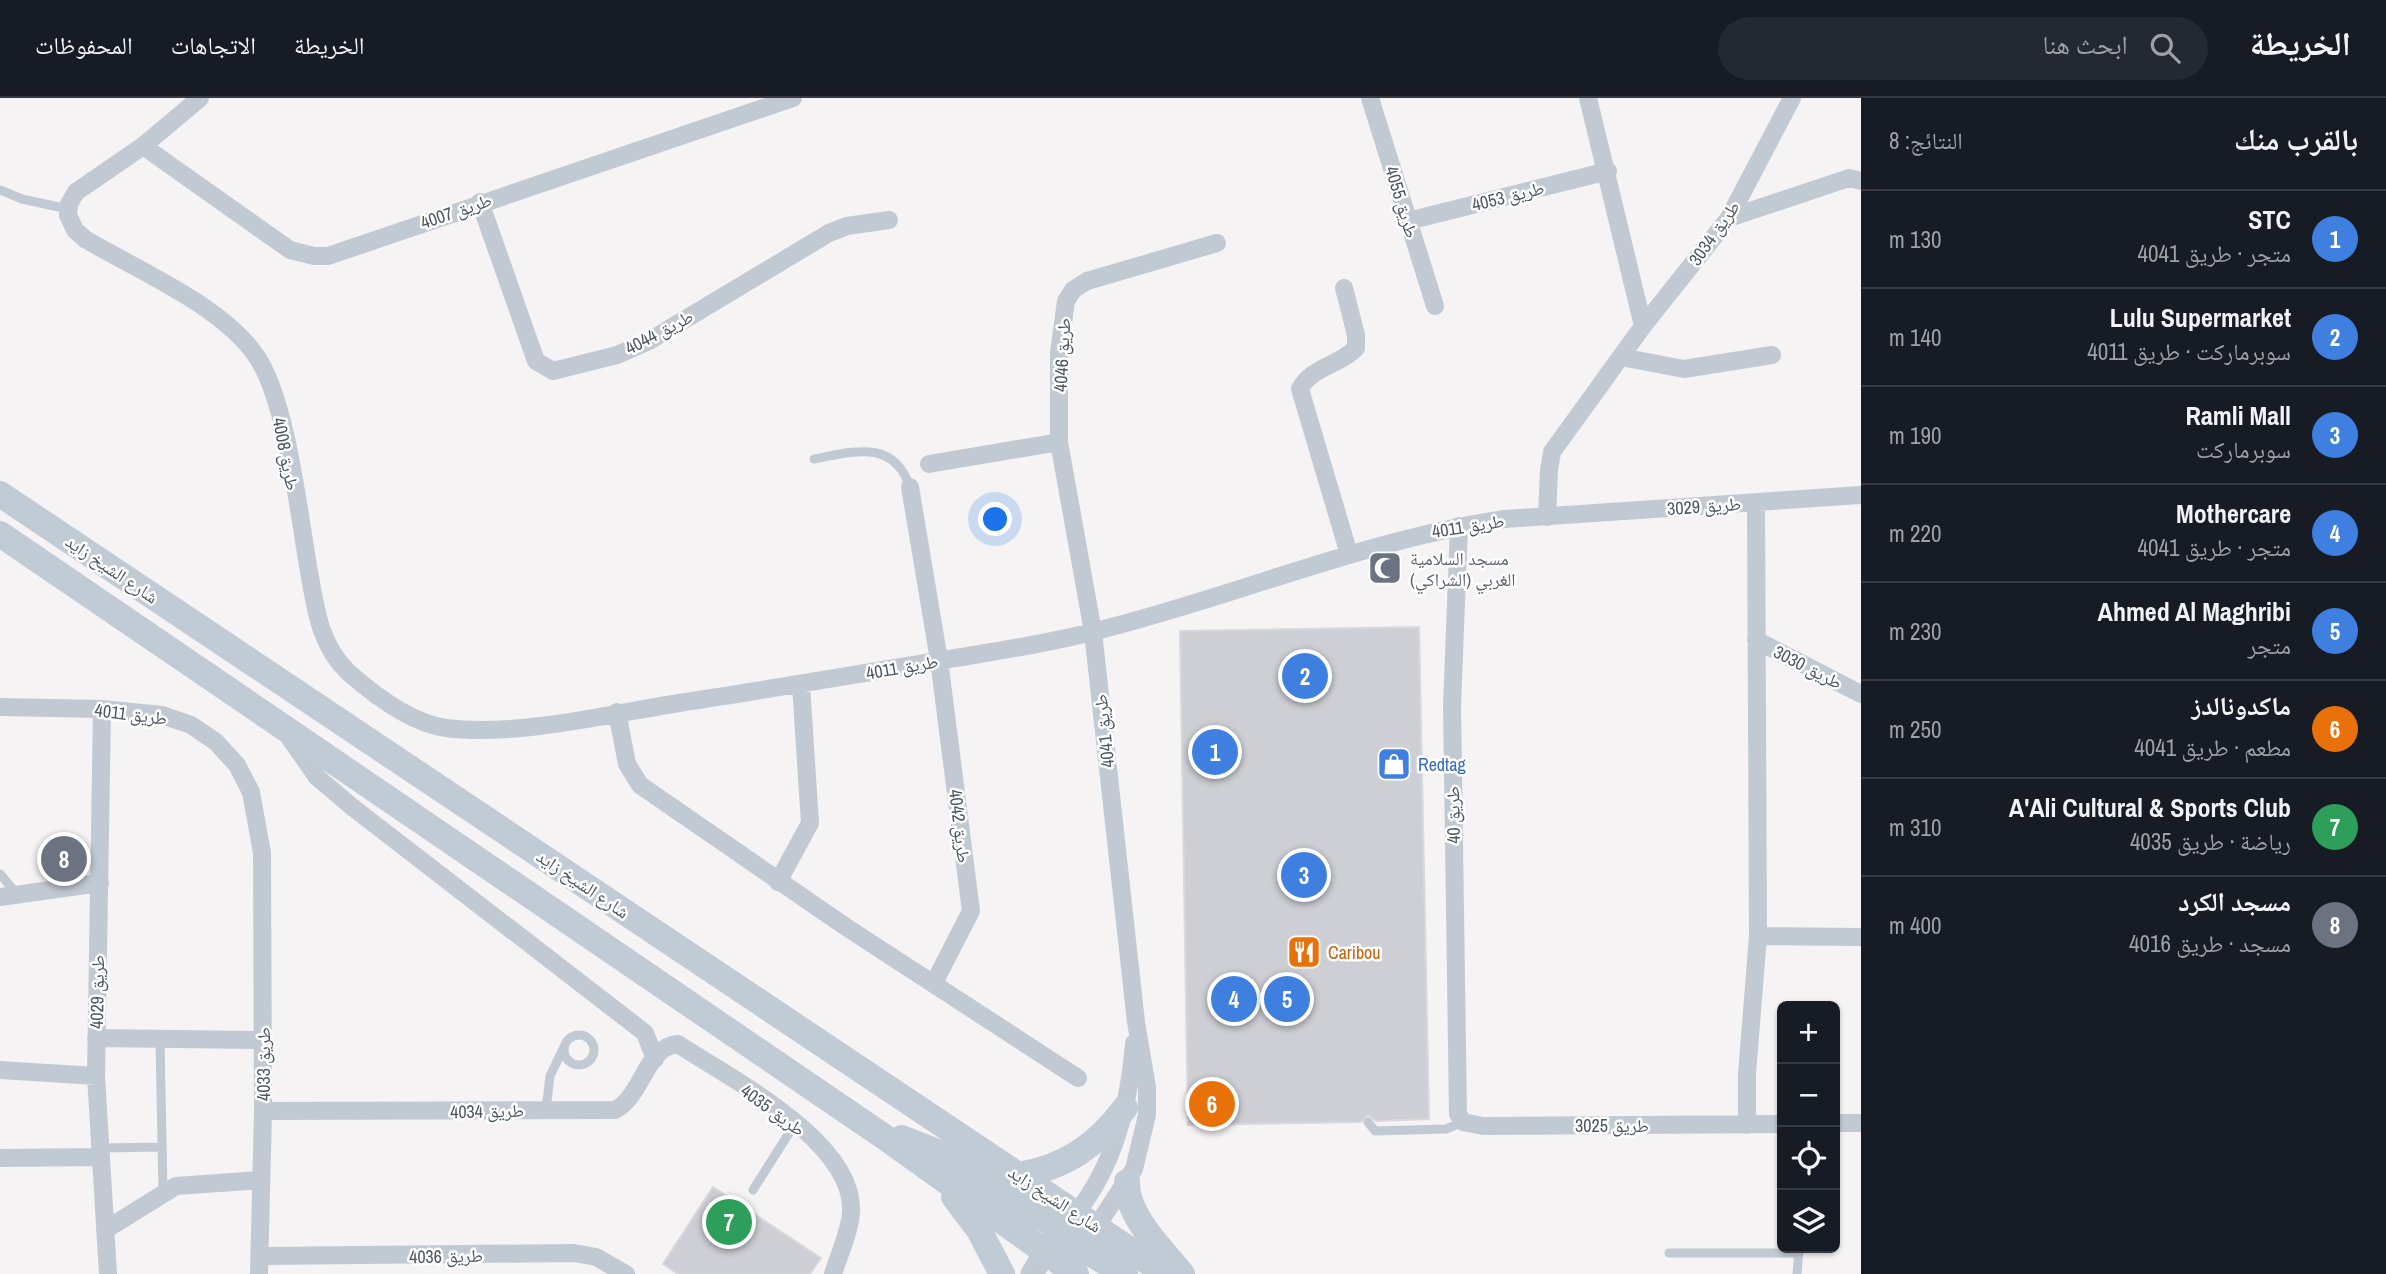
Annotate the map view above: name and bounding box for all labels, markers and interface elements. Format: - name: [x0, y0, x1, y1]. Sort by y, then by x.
- search box: [1718, 17, 2208, 80]
- text: الخريطة: [2250, 21, 2351, 65]
- text: ابحث هنا: [2043, 27, 2128, 62]
- text: المحفوظات: [35, 29, 133, 61]
- text: الاتجاهات: [171, 29, 256, 61]
- text: الخريطة: [294, 29, 365, 61]
- icon: search: [2146, 29, 2184, 67]
- text: بالقرب منك: [2234, 119, 2358, 159]
- text: النتائج: 8: [1889, 125, 1963, 156]
- street label: طريق 4055: [1379, 163, 1425, 241]
- street label: طريق 4053: [1469, 175, 1547, 217]
- street label: طريق 4007: [417, 187, 495, 235]
- street label: طريق 3034: [1683, 196, 1745, 270]
- text: STC: [2248, 202, 2291, 237]
- text: 130 m: [1889, 224, 1941, 255]
- text: 1: [2330, 224, 2340, 255]
- text: متجر · طريق 4041: [2138, 238, 2291, 269]
- text: Lulu Supermarket: [2110, 300, 2291, 335]
- street label: طريق 4044: [621, 304, 697, 360]
- street label: طريق 4046: [1048, 317, 1076, 393]
- text: 140 m: [1889, 322, 1941, 353]
- text: 2: [2330, 322, 2340, 353]
- text: سوبرماركت · طريق 4011: [2087, 336, 2291, 367]
- text: Ramli Mall: [2186, 398, 2291, 433]
- street label: طريق 4008: [267, 415, 305, 493]
- text: 190 m: [1889, 420, 1941, 451]
- text: 3: [2330, 420, 2340, 451]
- text: سوبرماركت: [2196, 434, 2291, 465]
- street label: طريق 3029: [1666, 491, 1742, 521]
- text: Mothercare: [2176, 496, 2291, 531]
- your location: [978, 502, 1012, 536]
- street label: طريق 4011: [1430, 508, 1506, 544]
- text: 220 m: [1889, 518, 1941, 549]
- text: 4: [2330, 518, 2340, 549]
- street label: شارع الشيخ زايد: [61, 529, 163, 609]
- text: متجر · طريق 4041: [2138, 532, 2291, 563]
- place label: مسجد السلامية الغربي (الشراكي): [1410, 546, 1516, 594]
- mosque icon: مسجد السلامية الغربي (الشراكي): [1366, 549, 1404, 587]
- text: Ahmed Al Maghribi: [2098, 594, 2291, 629]
- text: 230 m: [1889, 616, 1941, 647]
- text: 5: [2330, 616, 2340, 647]
- text: متجر: [2248, 630, 2291, 661]
- street label: طريق 3030: [1769, 639, 1847, 695]
- street label: طريق 4011: [864, 648, 940, 686]
- pin: 2: [1282, 650, 1328, 702]
- text: ماكدونالدز: [2191, 688, 2291, 723]
- street label: طريق 4041: [1088, 693, 1120, 769]
- street label: طريق 4011: [93, 697, 169, 731]
- text: 250 m: [1889, 714, 1941, 745]
- text: 6: [2330, 714, 2340, 745]
- pin: 1: [1192, 726, 1238, 778]
- text: مطعم · طريق 4041: [2134, 732, 2291, 763]
- shop icon: Redtag: [1375, 745, 1413, 783]
- place label: Redtag: [1418, 752, 1466, 777]
- street label: طريق 40: [1440, 786, 1466, 844]
- street label: طريق 4042: [943, 788, 977, 864]
- text: A'Ali Cultural & Sports Club: [2009, 790, 2291, 825]
- text: 310 m: [1889, 812, 1941, 843]
- text: 7: [2330, 812, 2340, 843]
- text: رياضة · طريق 4035: [2130, 826, 2291, 857]
- pin: 8: [41, 833, 87, 885]
- street label: شارع الشيخ زايد: [532, 844, 634, 924]
- pin: 3: [1281, 849, 1327, 901]
- text: مسجد الكرد: [2178, 884, 2291, 919]
- text: 400 m: [1889, 910, 1941, 941]
- text: 8: [2330, 910, 2340, 941]
- text: مسجد · طريق 4016: [2129, 928, 2291, 959]
- restaurant icon: Caribou: [1285, 933, 1323, 971]
- place label: Caribou: [1328, 940, 1381, 965]
- street label: طريق 4029: [84, 955, 110, 1029]
- pin: 4: [1211, 973, 1257, 1025]
- pin: 5: [1264, 973, 1310, 1025]
- map controls: [1777, 1001, 1840, 1253]
- button: +: [1777, 1001, 1840, 1064]
- street label: طريق 4033: [251, 1027, 276, 1101]
- button: −: [1777, 1064, 1840, 1127]
- street label: طريق 4035: [736, 1078, 810, 1142]
- pin: 6: [1189, 1078, 1235, 1130]
- street label: طريق 4034: [450, 1098, 524, 1124]
- street label: طريق 3025: [1575, 1113, 1649, 1138]
- button: locate: [1777, 1127, 1840, 1190]
- street label: شارع الشيخ زايد: [1003, 1159, 1107, 1239]
- button: layers: [1777, 1190, 1840, 1253]
- pin: 7: [706, 1196, 752, 1248]
- street label: طريق 4036: [409, 1243, 483, 1269]

